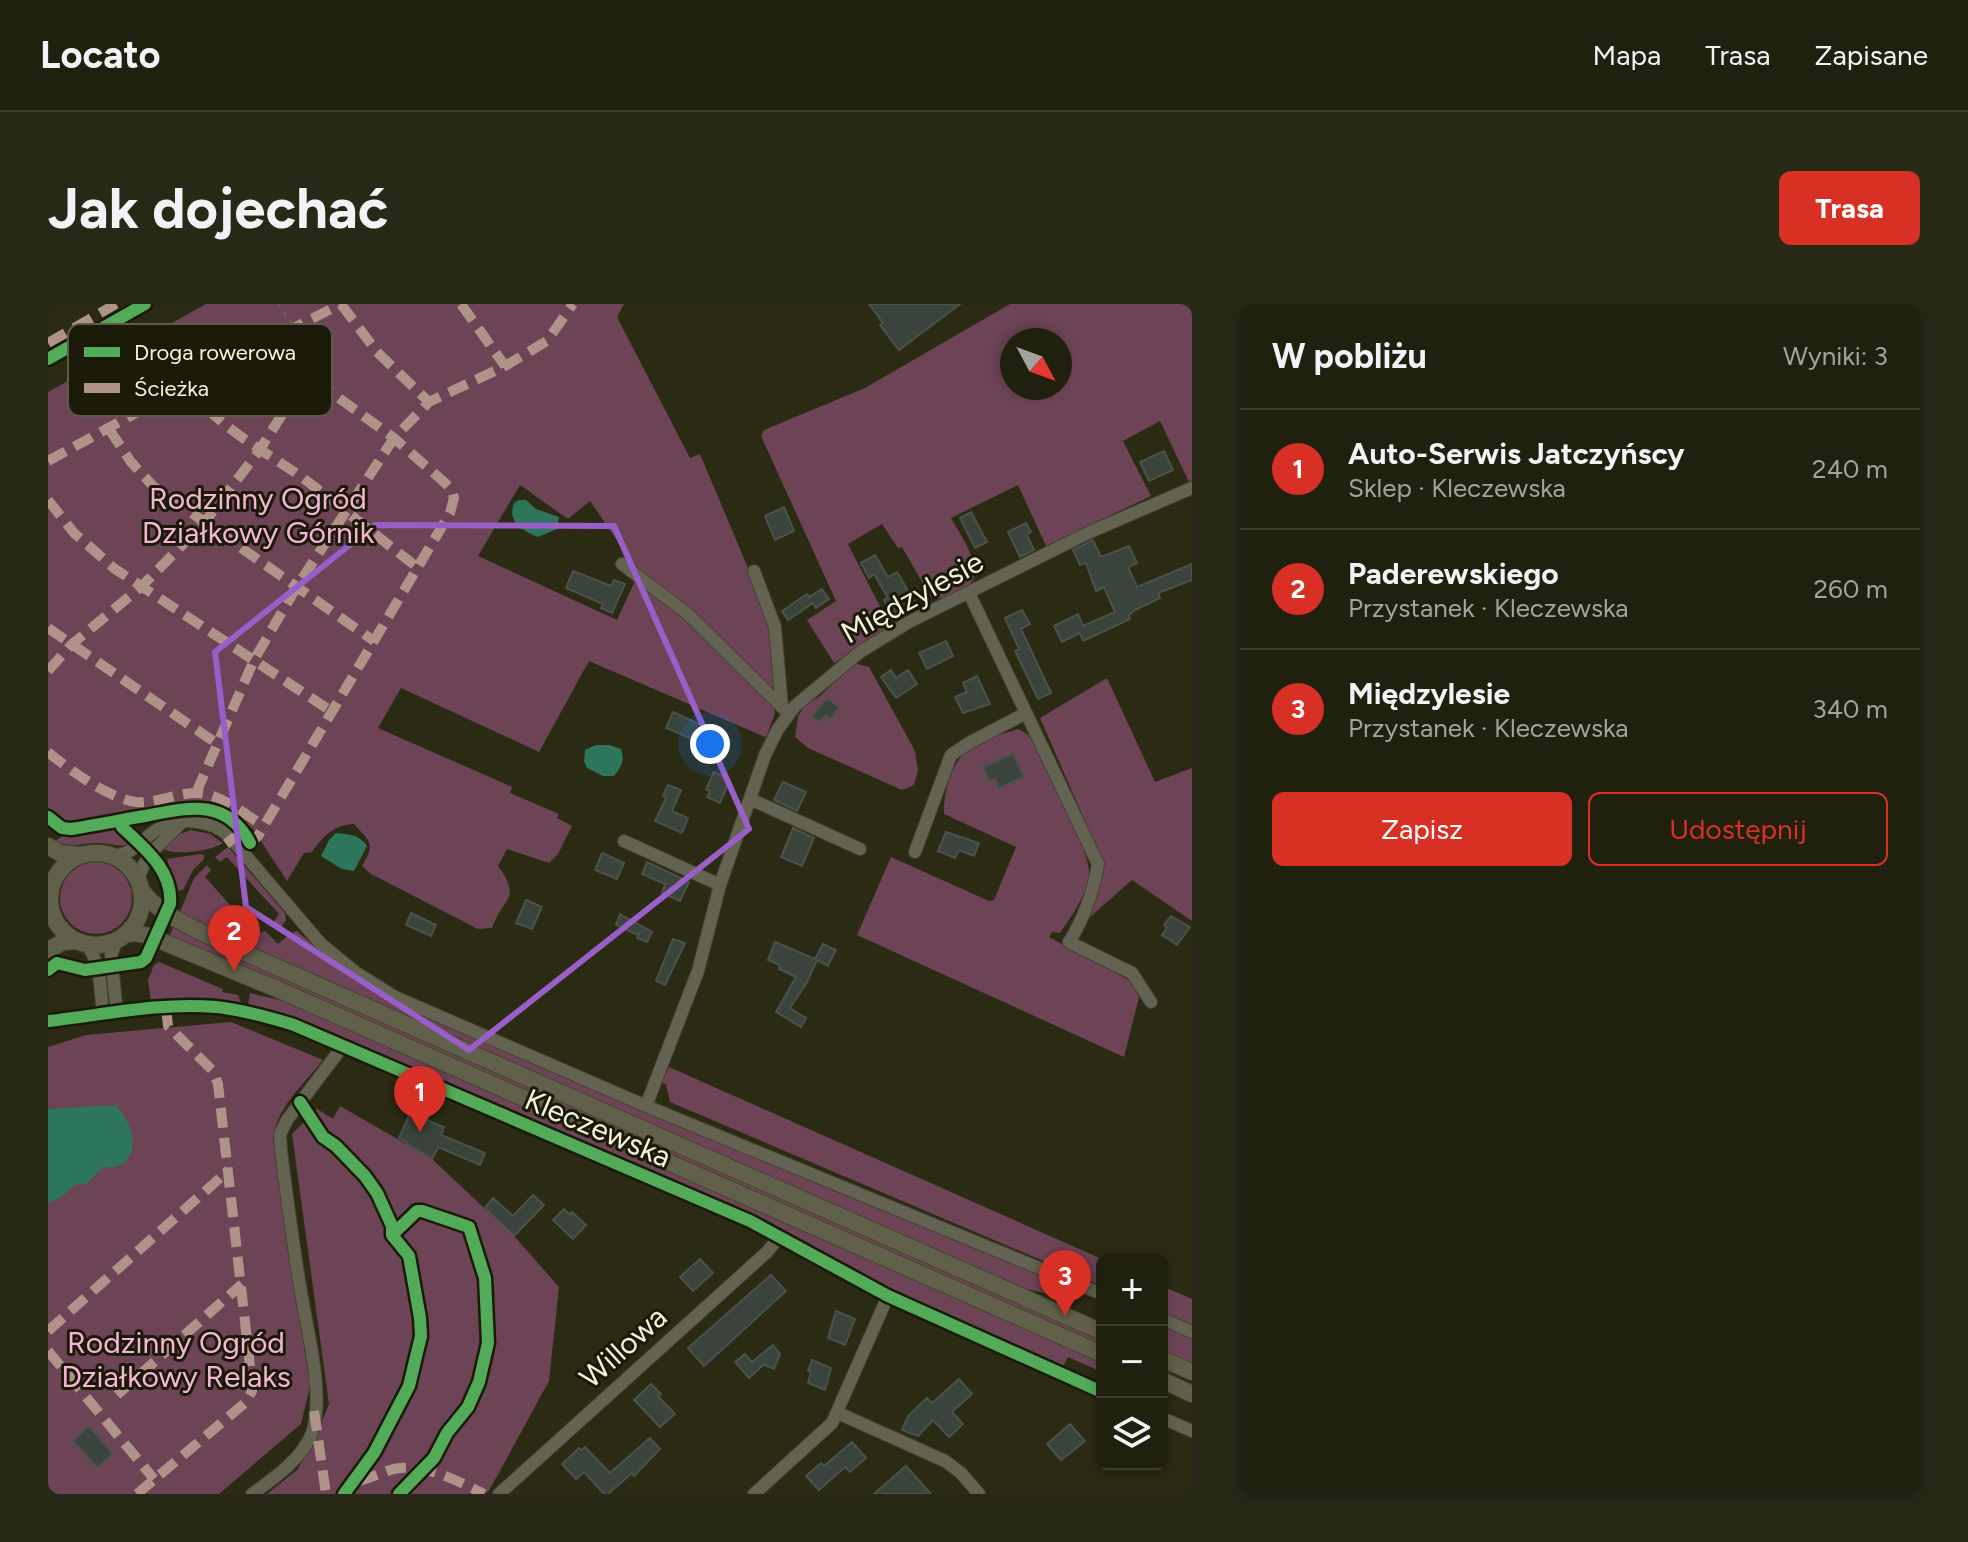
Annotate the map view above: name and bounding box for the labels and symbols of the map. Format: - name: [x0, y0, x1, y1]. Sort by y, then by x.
- legend: [68, 324, 332, 416]
- north arrow: [1000, 328, 1072, 400]
- text: Droga rowerowa: [134, 339, 296, 366]
- text: Ścieżka: [134, 375, 209, 402]
- park label: Rodzinny Ogród Działkowy Górnik: [142, 480, 375, 551]
- street label: Międzylesie: [834, 543, 990, 651]
- your location: [690, 724, 730, 764]
- pin: 2: [208, 905, 260, 971]
- pin: 1: [394, 1066, 446, 1132]
- street label: Kleczewska: [519, 1081, 677, 1175]
- pin: 3: [1039, 1250, 1091, 1316]
- street label: Willowa: [572, 1298, 674, 1396]
- park label: Rodzinny Ogród Działkowy Relaks: [61, 1324, 291, 1395]

